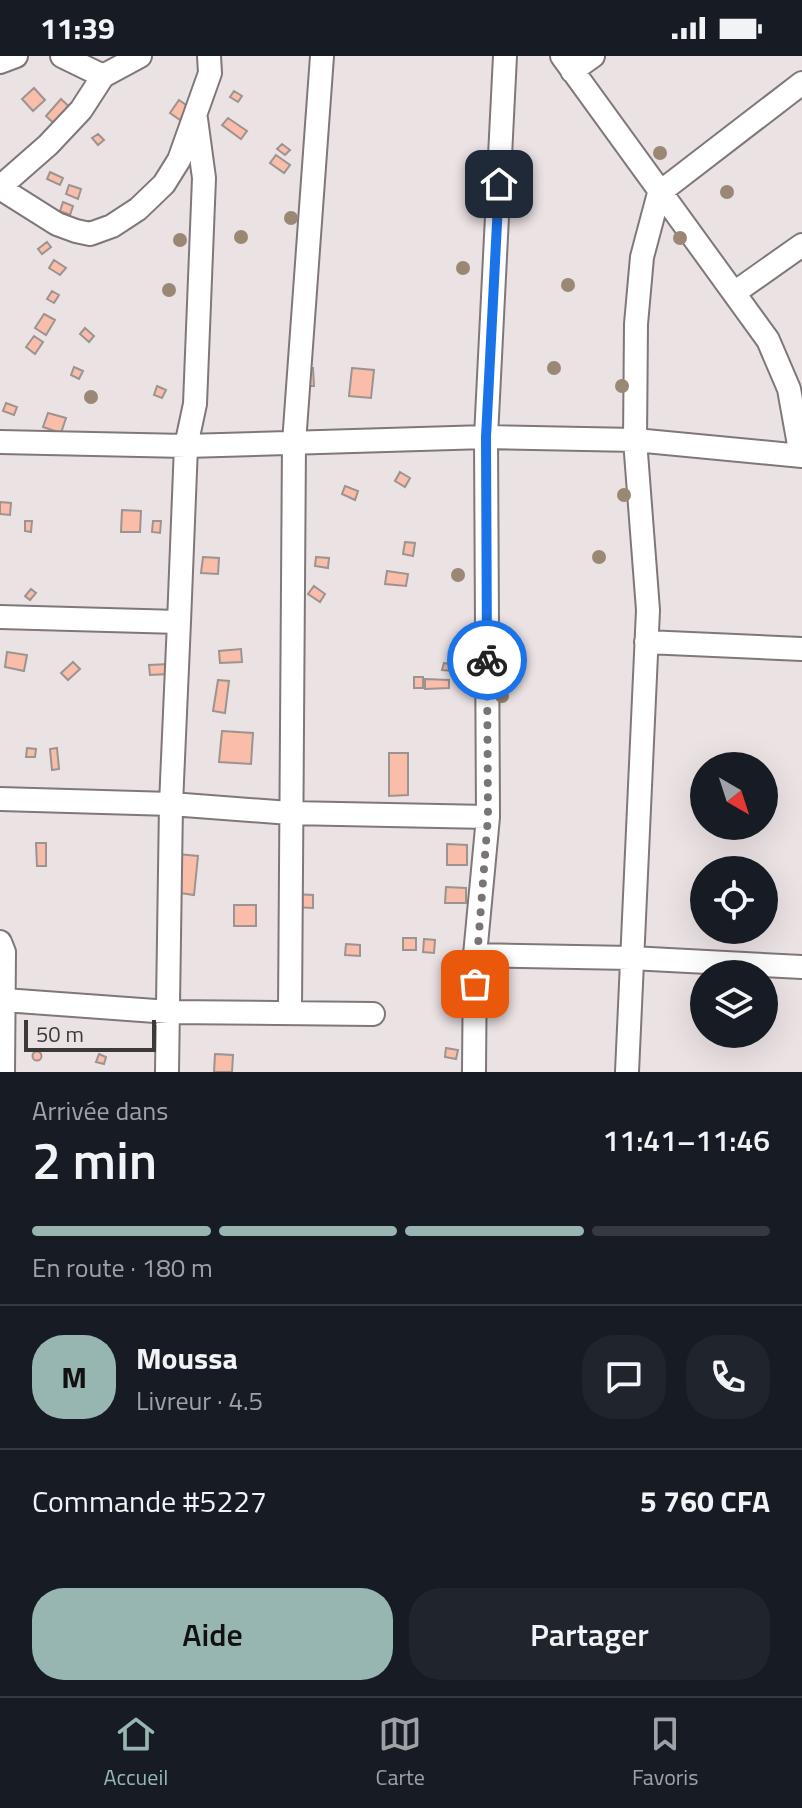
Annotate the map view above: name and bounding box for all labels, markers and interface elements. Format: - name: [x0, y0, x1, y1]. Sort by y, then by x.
- text: 11:39: [40, 5, 115, 51]
- pin: [465, 150, 533, 218]
- icon: home: [477, 162, 521, 206]
- courier: [447, 620, 527, 700]
- icon: bike: [465, 638, 509, 682]
- north arrow: [690, 752, 778, 840]
- map controls: [690, 752, 778, 1048]
- button: locate: [690, 856, 778, 944]
- pin: [441, 950, 509, 1018]
- button: layers: [690, 960, 778, 1048]
- icon: bag: [453, 962, 497, 1006]
- scale bar: [24, 1016, 156, 1052]
- text: 50 m: [36, 1017, 84, 1051]
- text: Arrivée dans: [32, 1091, 168, 1130]
- text: 11:41–11:46: [603, 1117, 770, 1163]
- text: 2 min: [32, 1120, 157, 1199]
- text: En route · 180 m: [32, 1248, 213, 1287]
- text: Moussa: [136, 1335, 238, 1381]
- button: chat: [582, 1335, 666, 1419]
- button: phone: [686, 1335, 770, 1419]
- text: M: [61, 1354, 87, 1400]
- text: Livreur · 4.5: [136, 1381, 263, 1420]
- text: Commande #5227: [32, 1478, 267, 1524]
- text: 5 760 CFA: [640, 1478, 770, 1524]
- button: Aide: [32, 1588, 393, 1680]
- button: Partager: [409, 1588, 770, 1680]
- tab: Accueil: [104, 1712, 168, 1794]
- tab: Carte: [375, 1712, 425, 1794]
- tab: Favoris: [632, 1712, 698, 1794]

